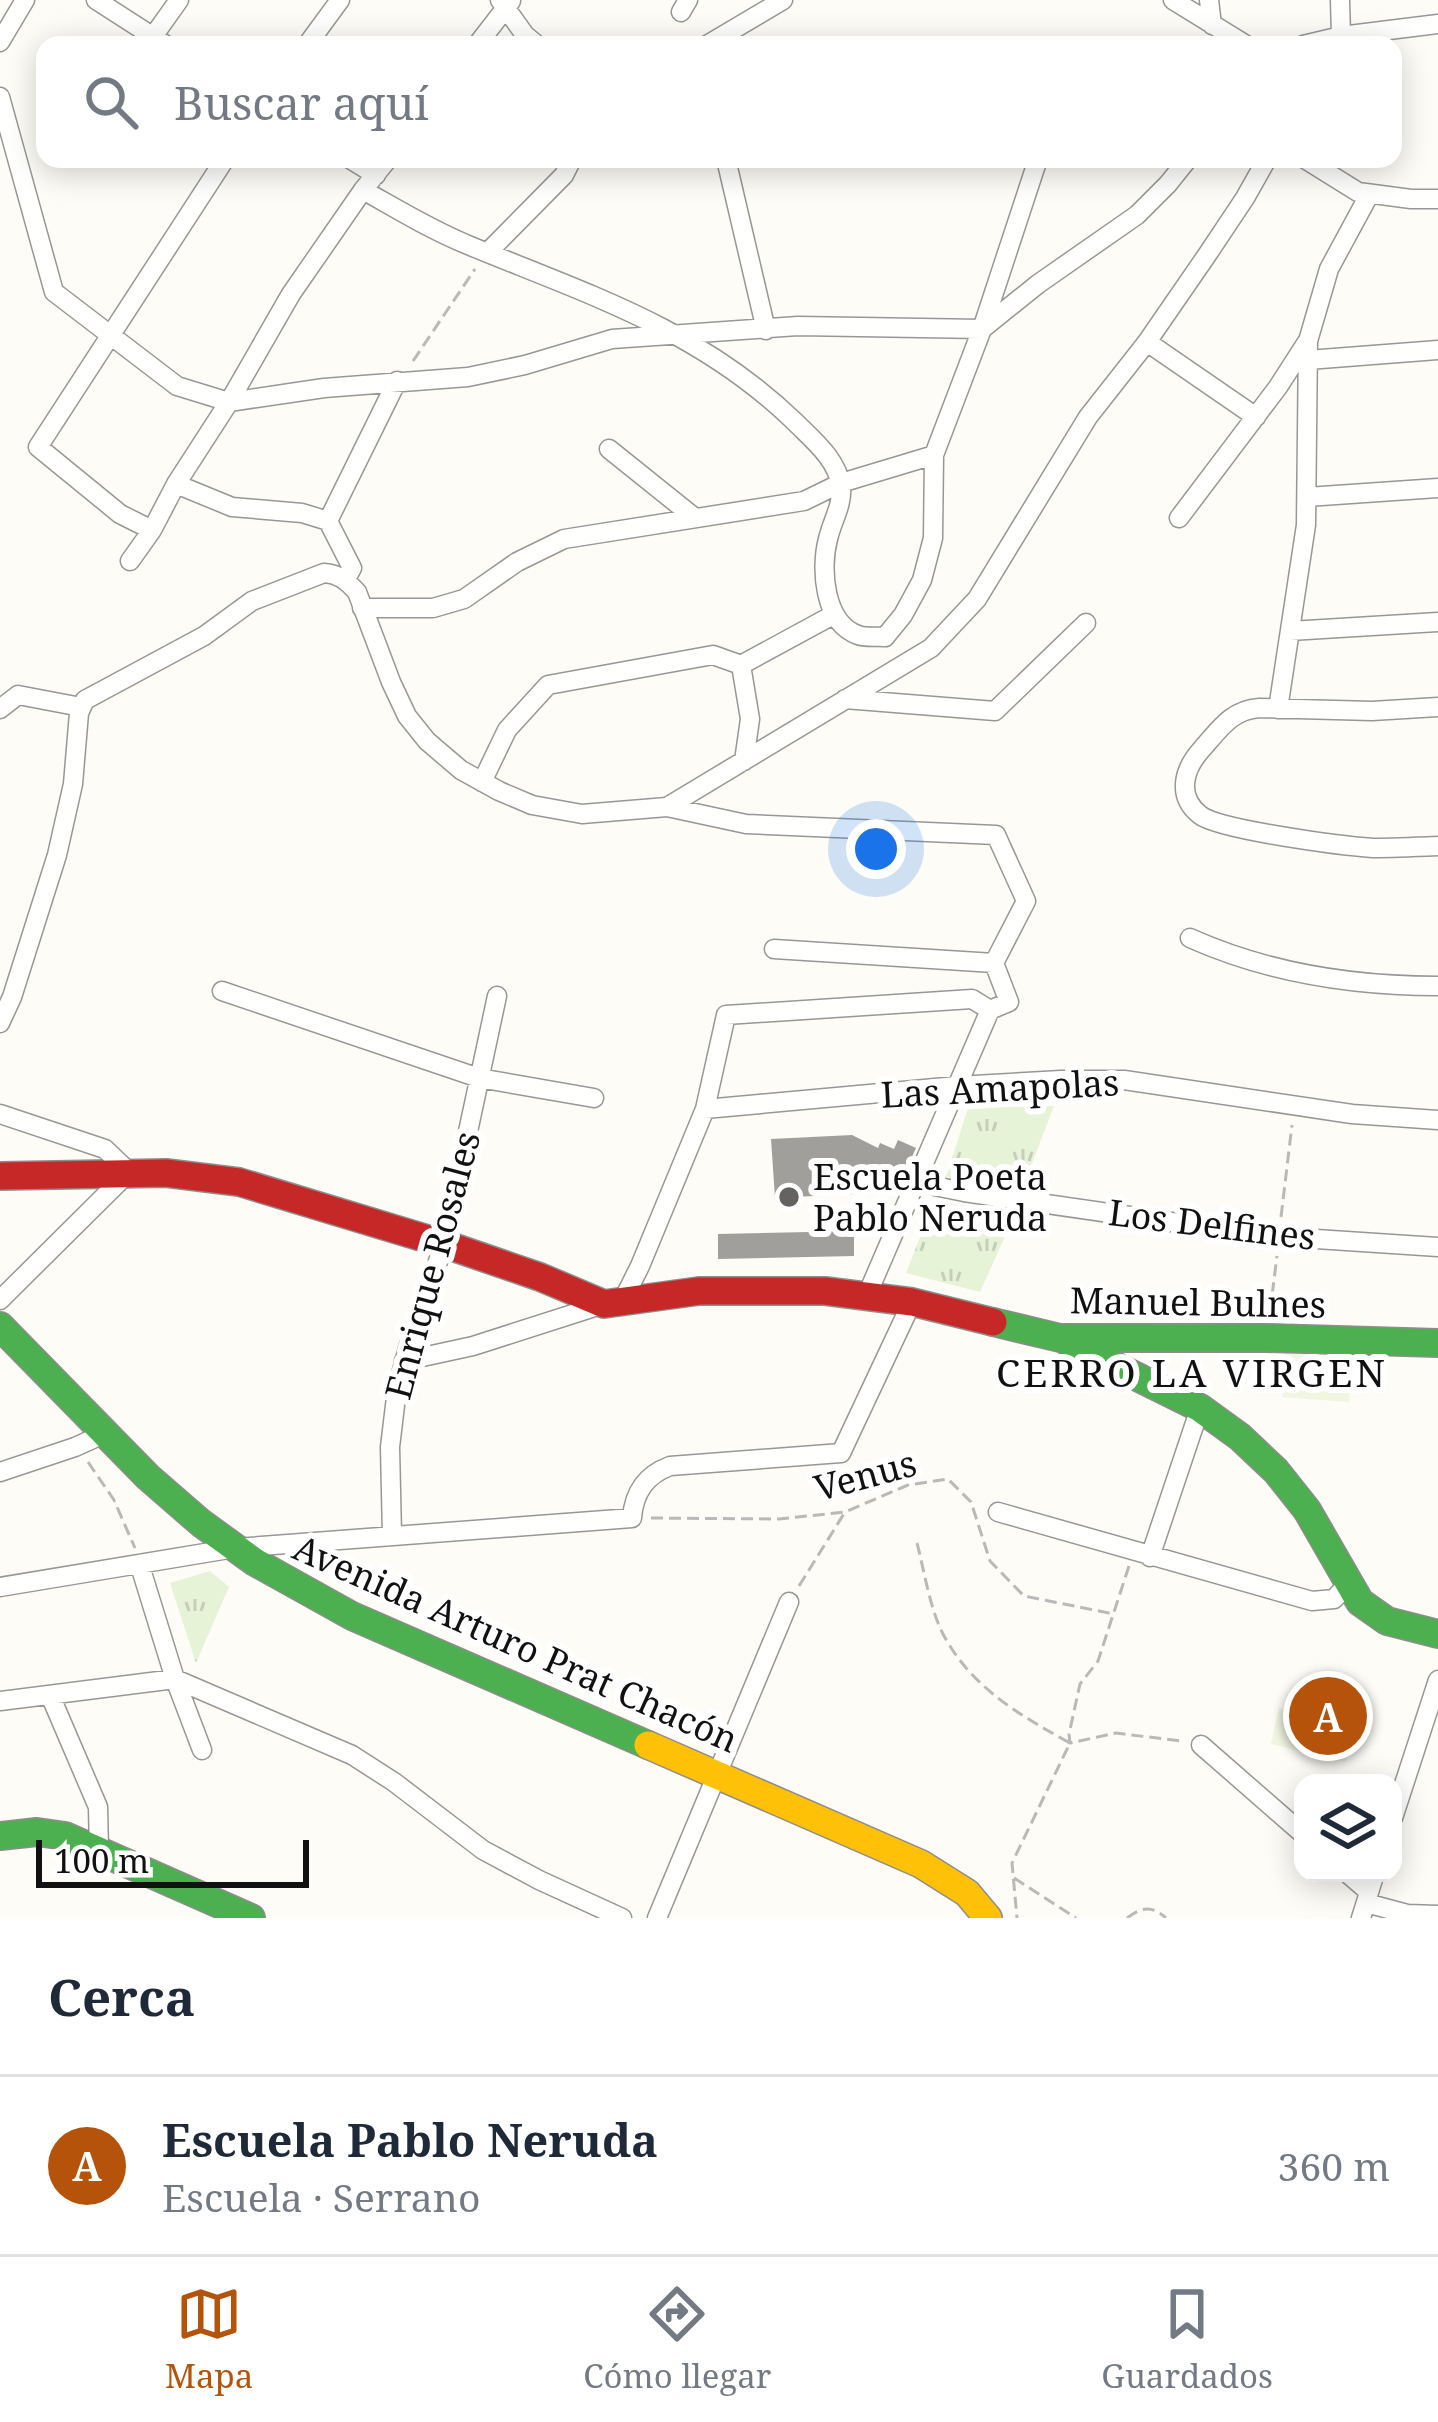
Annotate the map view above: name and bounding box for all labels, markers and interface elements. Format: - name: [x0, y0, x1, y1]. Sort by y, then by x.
- search box: [36, 36, 1402, 168]
- icon: search: [78, 69, 144, 135]
- text: Buscar aquí: [174, 72, 429, 133]
- your location: [846, 819, 906, 879]
- street label: Las Amapolas: [880, 1057, 1120, 1119]
- street label: Enrique Rosales: [373, 1126, 491, 1404]
- place label: Escuela Poeta Pablo Neruda: [813, 1152, 1047, 1242]
- marker: Escuela Poeta Pablo Neruda: [776, 1184, 802, 1210]
- street label: Los Delfines: [1106, 1187, 1318, 1261]
- street label: Manuel Bulnes: [1069, 1275, 1327, 1329]
- district label: CERRO LA VIRGEN: [996, 1345, 1388, 1398]
- street label: Venus: [809, 1438, 921, 1512]
- street label: Avenida Arturo Prat Chacón: [286, 1523, 746, 1763]
- pin: A: [1289, 1671, 1367, 1761]
- map controls: [1294, 1774, 1402, 1882]
- button: layers: [1294, 1774, 1402, 1882]
- scale bar: [36, 1834, 309, 1887]
- text: 100 m: [54, 1838, 149, 1883]
- text: Cerca: [48, 1961, 195, 2031]
- text: Escuela Pablo Neruda: [162, 2109, 658, 2170]
- text: A: [72, 2139, 102, 2192]
- text: 360 m: [1278, 2139, 1390, 2192]
- text: Escuela · Serrano: [162, 2170, 480, 2223]
- tab: Mapa: [165, 2281, 253, 2398]
- tab: Cómo llegar: [583, 2281, 771, 2398]
- tab: Guardados: [1101, 2281, 1273, 2398]

